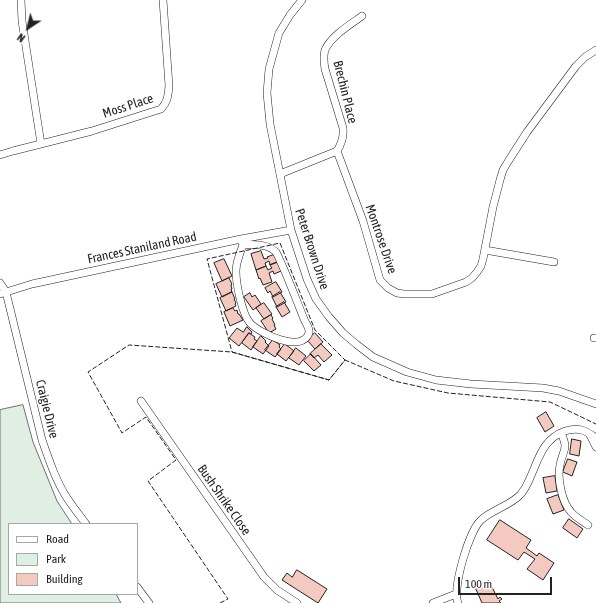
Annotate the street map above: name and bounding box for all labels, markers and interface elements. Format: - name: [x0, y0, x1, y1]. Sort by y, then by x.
- north arrow: [8, 8, 48, 48]
- text: N: [15, 31, 27, 45]
- street label: Brechin Place: [330, 59, 360, 125]
- street label: Moss Place: [101, 90, 155, 122]
- street label: Montrose Drive: [362, 202, 400, 276]
- street label: Peter Brown Drive: [292, 206, 332, 292]
- street label: Frances Staniland Road: [86, 229, 198, 267]
- street label: Craigie Drive: [32, 378, 62, 440]
- street label: Bush Shrike Close: [194, 462, 254, 538]
- legend: [8, 523, 138, 595]
- text: Road: [46, 532, 69, 546]
- text: Park: [46, 552, 66, 566]
- scale bar: [460, 569, 554, 595]
- text: Building: [46, 572, 83, 586]
- text: 100 m: [465, 577, 492, 591]

